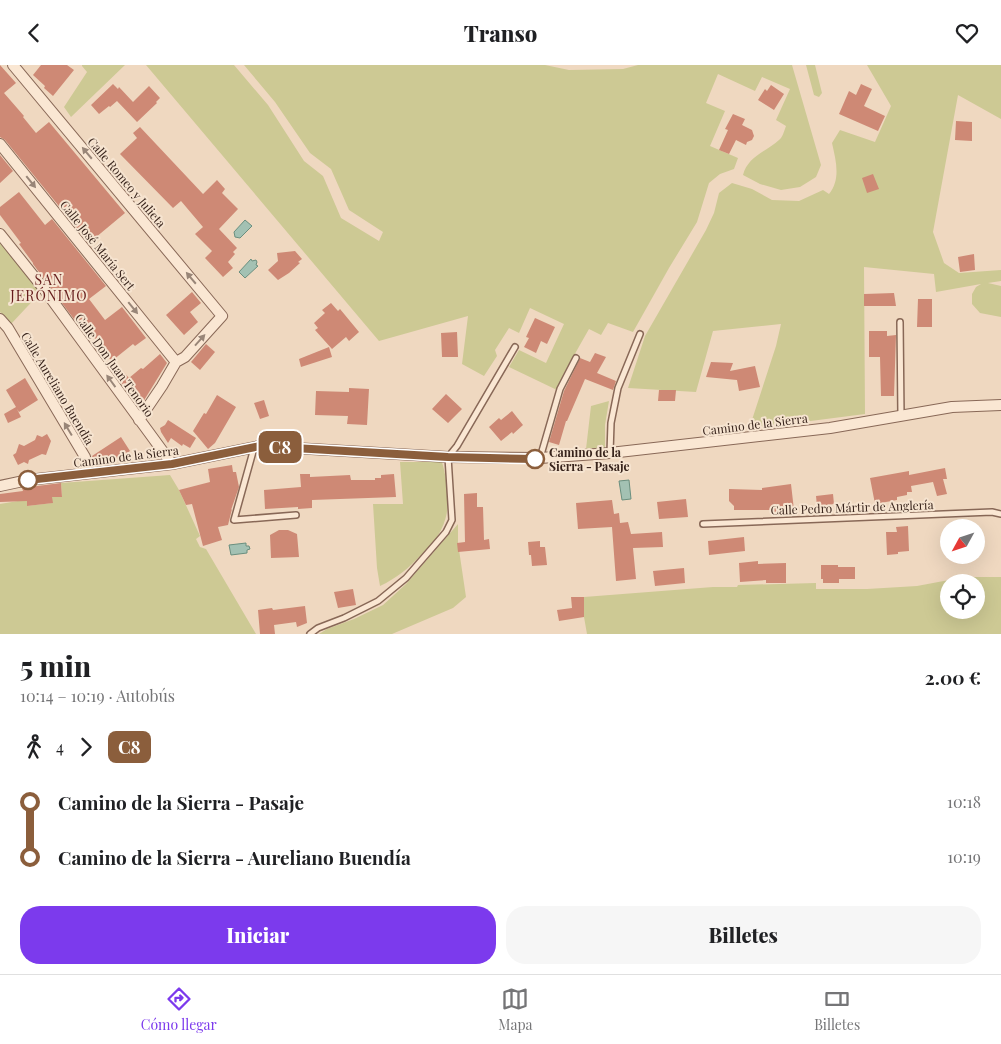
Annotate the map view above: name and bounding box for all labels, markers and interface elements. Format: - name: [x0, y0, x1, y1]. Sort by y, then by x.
- text: Transo: [464, 18, 537, 48]
- icon: back: [20, 19, 48, 47]
- icon: heart: [953, 19, 981, 47]
- street label: Calle Romeo y Julieta: [85, 134, 169, 230]
- one-way arrow: [81, 147, 92, 160]
- one-way arrow: [25, 175, 36, 188]
- street label: Calle José María Sert: [57, 197, 140, 294]
- district label: SAN JERÓNIMO: [9, 270, 88, 305]
- one-way arrow: [186, 272, 197, 284]
- one-way arrow: [127, 301, 138, 314]
- street label: Calle Don Juan Tenorio: [72, 310, 158, 420]
- street label: Calle Aureliano Buendía: [18, 329, 98, 447]
- one-way arrow: [194, 335, 206, 347]
- one-way arrow: [105, 375, 116, 388]
- street label: Camino de la Sierra: [702, 410, 808, 438]
- one-way arrow: [63, 422, 72, 435]
- line badge: C8: [258, 431, 302, 463]
- text: C8: [269, 435, 291, 459]
- street label: Camino de la Sierra: [73, 442, 179, 470]
- place label: Camino de la Sierra - Pasaje: [549, 444, 630, 474]
- marker: Camino de la Sierra - Pasaje: [525, 449, 545, 469]
- unlabelled marker: [18, 470, 38, 490]
- street label: Calle Pedro Mártir de Anglería: [770, 496, 934, 518]
- north arrow: [940, 519, 985, 564]
- map controls: [940, 519, 985, 619]
- button: locate: [940, 574, 985, 619]
- text: 5 min: [20, 647, 91, 684]
- text: 2.00 €: [925, 664, 981, 690]
- text: 10:14 – 10:19 · Autobús: [20, 685, 175, 706]
- icon: walk: [20, 733, 48, 761]
- icon: forward: [72, 733, 100, 761]
- text: C8: [118, 735, 141, 759]
- text: 4: [56, 736, 64, 757]
- text: Camino de la Sierra - Pasaje: [58, 789, 304, 815]
- text: 10:18: [947, 791, 981, 812]
- text: Camino de la Sierra - Aureliano Buendía: [58, 844, 411, 870]
- text: 10:19: [947, 846, 981, 867]
- button: Iniciar: [20, 906, 496, 964]
- button: Billetes: [506, 906, 981, 964]
- tab: Cómo llegar: [141, 985, 217, 1034]
- tab: Mapa: [498, 985, 533, 1034]
- tab: Billetes: [814, 985, 860, 1034]

